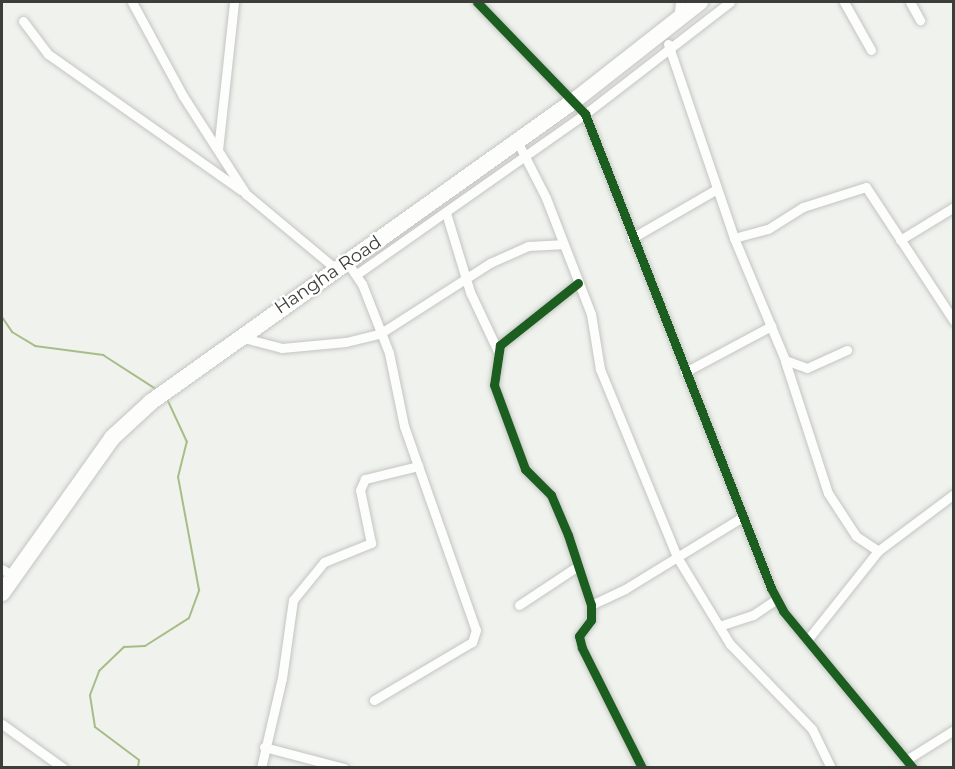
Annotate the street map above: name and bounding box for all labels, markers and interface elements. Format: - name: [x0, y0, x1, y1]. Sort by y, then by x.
- street label: Hangha Road: [270, 231, 386, 319]

